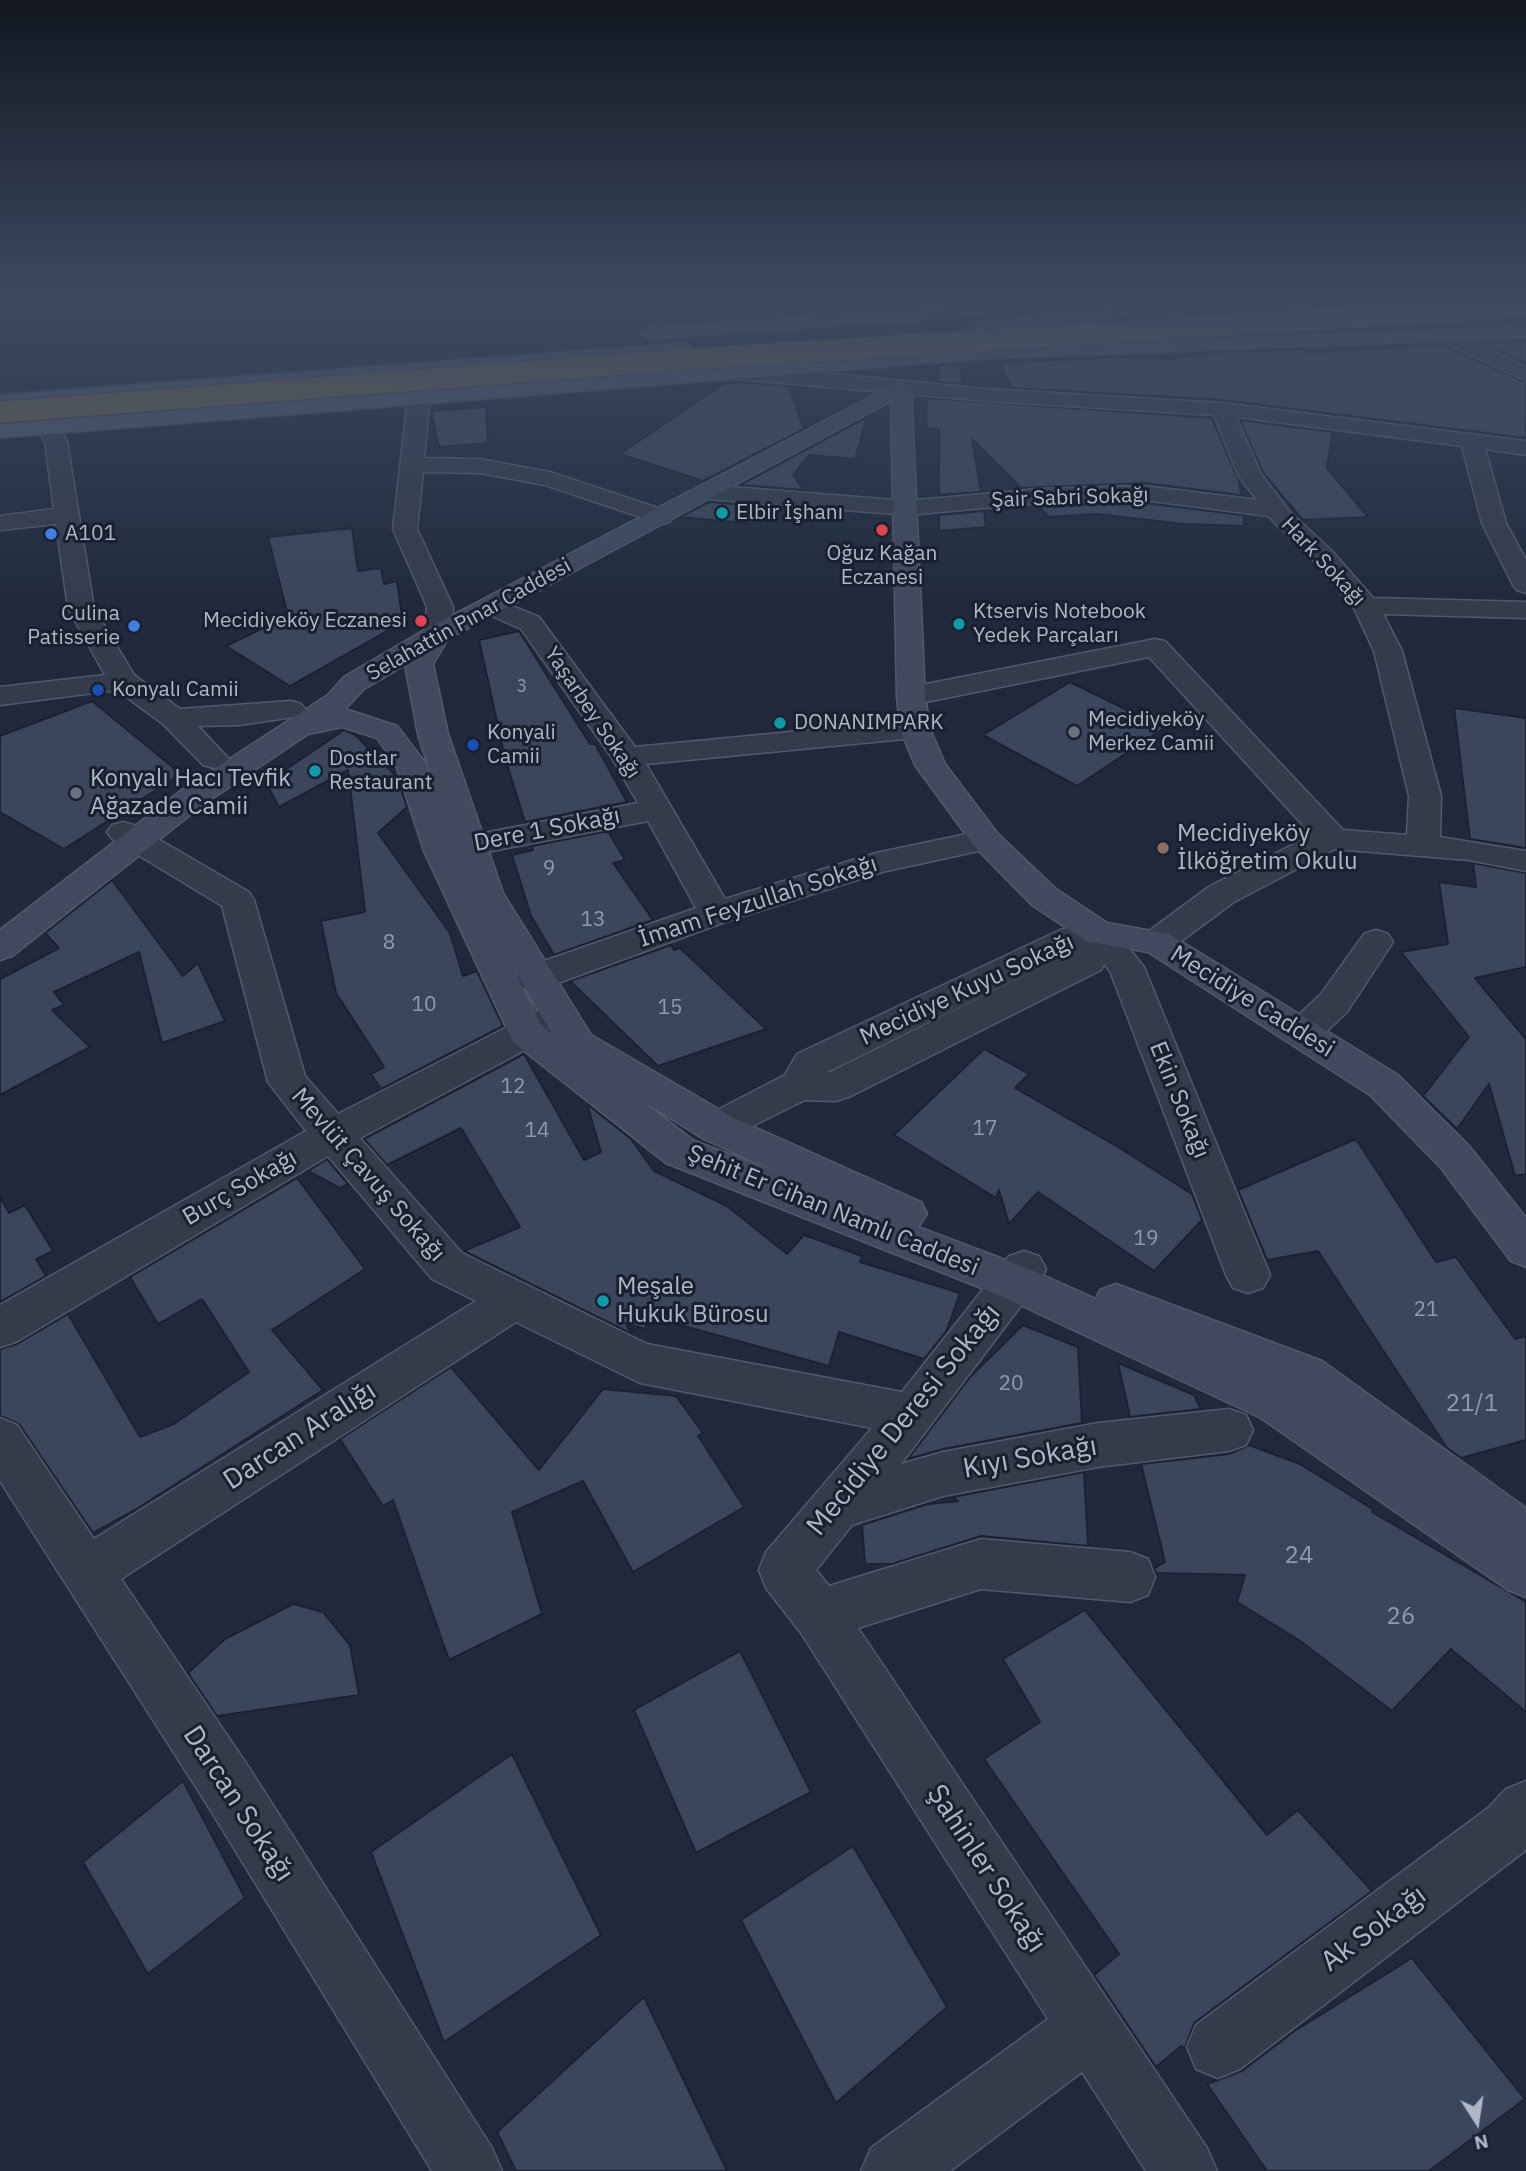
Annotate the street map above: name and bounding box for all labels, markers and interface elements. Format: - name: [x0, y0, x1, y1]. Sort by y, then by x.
- street label: Şair Sabri Sokağı: [991, 483, 1149, 513]
- place label: Elbir İşhanı: [736, 500, 843, 526]
- marker: Elbir İşhanı: [714, 505, 730, 521]
- street label: Hark Sokağı: [1275, 512, 1371, 612]
- place label: A101: [65, 521, 116, 547]
- marker: Oğuz Kağan Eczanesi: [874, 522, 890, 538]
- marker: A101: [43, 526, 59, 542]
- place label: Oğuz Kağan Eczanesi: [826, 541, 938, 591]
- street label: Selahattin Pınar Caddesi: [362, 553, 576, 687]
- place label: Ktservis Notebook Yedek Parçaları: [973, 599, 1146, 649]
- place label: Culina Patisserie: [27, 601, 120, 651]
- place label: Mecidiyeköy Eczanesi: [203, 608, 407, 634]
- marker: Mecidiyeköy Eczanesi: [413, 613, 429, 629]
- marker: Ktservis Notebook Yedek Parçaları: [951, 616, 967, 632]
- marker: Culina Patisserie: [126, 618, 142, 634]
- street label: Yaşarbey Sokağı: [539, 642, 645, 784]
- house number: 3: [517, 676, 527, 698]
- place label: Konyalı Camii: [112, 677, 239, 703]
- marker: Konyalı Camii: [90, 682, 106, 698]
- place label: Mecidiyeköy Merkez Camii: [1088, 707, 1214, 757]
- place label: DONANIMPARK: [794, 710, 944, 736]
- marker: DONANIMPARK: [772, 715, 788, 731]
- place label: Konyali Camii: [487, 720, 556, 770]
- marker: Mecidiyeköy Merkez Camii: [1066, 724, 1082, 740]
- marker: Konyali Camii: [465, 737, 481, 753]
- place label: Dostlar Restaurant: [329, 746, 432, 796]
- marker: Dostlar Restaurant: [307, 763, 323, 779]
- place label: Konyalı Hacı Tevfik Ağazade Camii: [90, 765, 291, 821]
- marker: Konyalı Hacı Tevfik Ağazade Camii: [68, 785, 84, 801]
- street label: Dere 1 Sokağı: [471, 802, 623, 858]
- place label: Mecidiyeköy İlköğretim Okulu: [1177, 820, 1358, 876]
- marker: Mecidiyeköy İlköğretim Okulu: [1155, 840, 1171, 856]
- street label: İmam Feyzullah Sokağı: [635, 850, 881, 954]
- house number: 9: [543, 856, 555, 882]
- house number: 13: [580, 907, 606, 933]
- street label: Mecidiye Kuyu Sokağı: [855, 928, 1079, 1052]
- house number: 8: [383, 930, 395, 956]
- street label: Mecidiye Caddesi: [1165, 940, 1339, 1064]
- house number: 10: [411, 992, 437, 1018]
- house number: 15: [657, 995, 683, 1021]
- street label: Ekin Sokağı: [1143, 1037, 1215, 1163]
- house number: 12: [500, 1074, 526, 1100]
- street label: Mevlüt Çavuş Sokağı: [285, 1082, 451, 1268]
- house number: 17: [972, 1116, 998, 1142]
- house number: 14: [524, 1118, 550, 1144]
- street label: Şehit Er Cihan Namlı Caddesi: [683, 1139, 983, 1283]
- street label: Burç Sokağı: [178, 1144, 302, 1232]
- house number: 19: [1133, 1226, 1159, 1252]
- place label: Meşale Hukuk Bürosu: [617, 1273, 769, 1329]
- marker: Meşale Hukuk Bürosu: [595, 1293, 611, 1309]
- street label: Mecidiye Deresi Sokağı: [800, 1297, 1008, 1543]
- house number: 21: [1413, 1297, 1439, 1323]
- house number: 20: [998, 1371, 1024, 1397]
- street label: Darcan Aralığı: [217, 1374, 383, 1498]
- house number: 21/1: [1446, 1390, 1498, 1418]
- street label: Kıyı Sokağı: [960, 1430, 1100, 1486]
- house number: 24: [1285, 1542, 1313, 1570]
- house number: 26: [1387, 1603, 1415, 1631]
- street label: Darcan Sokağı: [175, 1720, 301, 1888]
- street label: Şahinler Sokağı: [919, 1779, 1053, 1959]
- street label: Ak Sokağı: [1315, 1879, 1433, 1979]
- north arrow: [1442, 2087, 1512, 2157]
- text: N: [1472, 2129, 1491, 2156]

